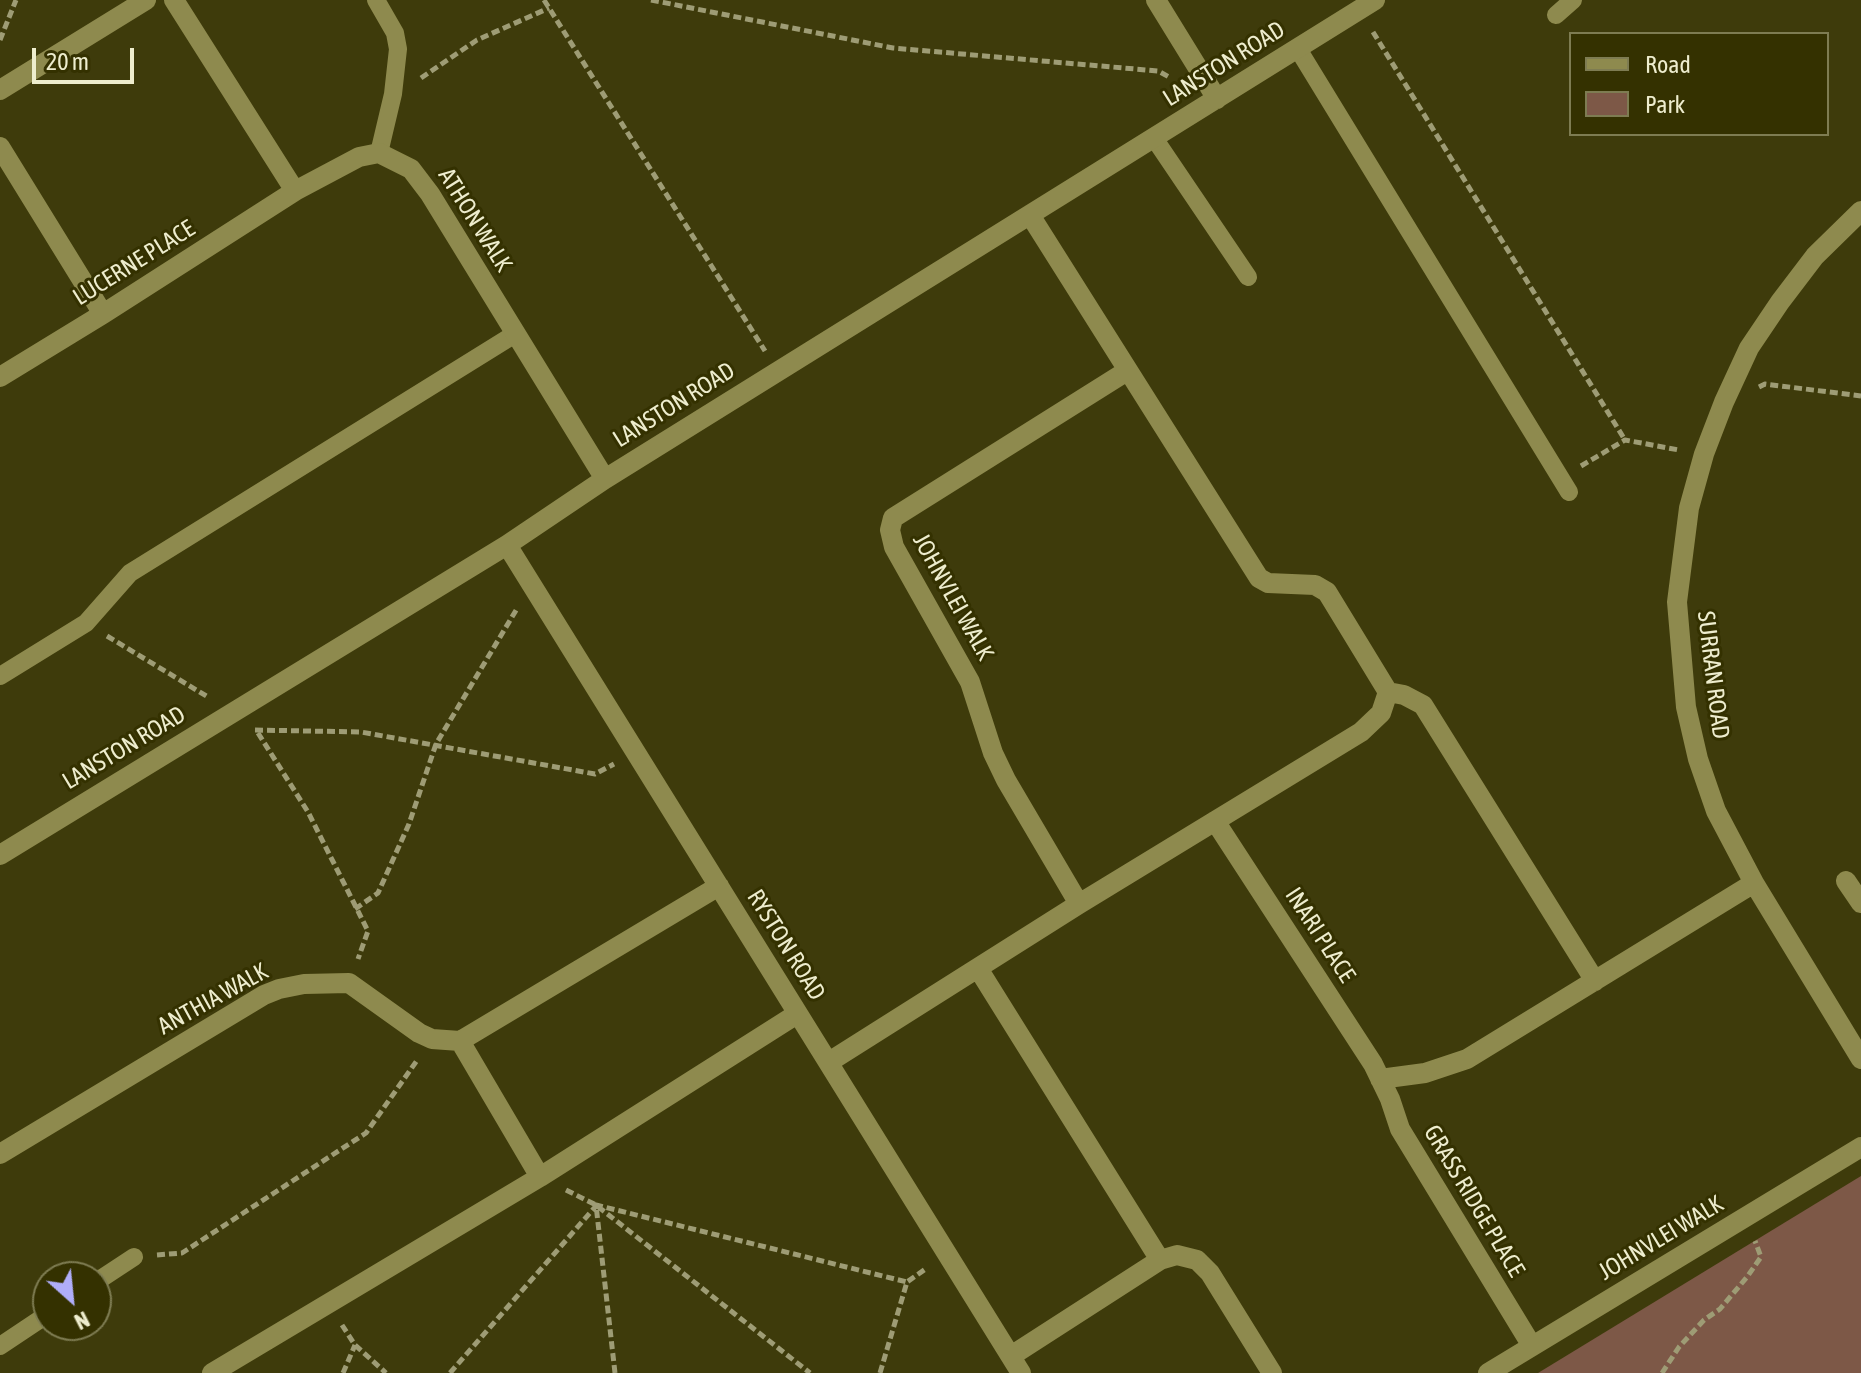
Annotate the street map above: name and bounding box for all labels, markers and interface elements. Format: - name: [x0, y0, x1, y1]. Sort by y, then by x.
- street label: LANSTON ROAD: [1158, 15, 1290, 113]
- scale bar: [36, 32, 138, 82]
- legend: [1569, 32, 1829, 136]
- text: 20 m: [46, 48, 89, 75]
- text: Road: [1645, 51, 1691, 78]
- text: Park: [1645, 91, 1685, 118]
- street label: ATHON WALK: [432, 163, 518, 277]
- street label: LUCERNE PLACE: [68, 214, 200, 312]
- street label: LANSTON ROAD: [608, 356, 740, 454]
- street label: JOHNVLEI WALK: [906, 529, 1000, 665]
- street label: SURRAN ROAD: [1691, 610, 1735, 740]
- street label: LANSTON ROAD: [58, 700, 190, 796]
- street label: INARI PLACE: [1279, 882, 1361, 988]
- street label: RYSTON ROAD: [741, 884, 831, 1006]
- street label: ANTHIA WALK: [153, 957, 273, 1041]
- street label: GRASS RIDGE PLACE: [1417, 1120, 1531, 1282]
- street label: JOHNVLEI WALK: [1593, 1190, 1729, 1286]
- north arrow: [32, 1261, 112, 1341]
- text: N: [70, 1306, 94, 1335]

